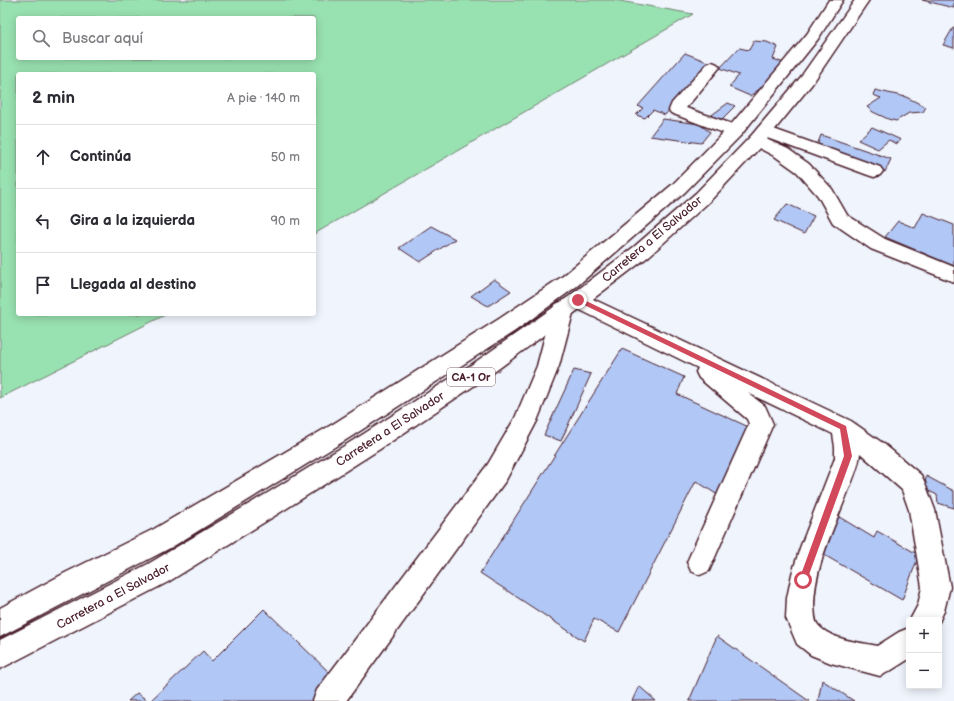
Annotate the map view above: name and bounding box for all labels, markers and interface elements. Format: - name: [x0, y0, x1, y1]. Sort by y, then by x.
- search box: [16, 16, 316, 60]
- icon: search: [30, 27, 52, 49]
- text: Buscar aquí: [62, 29, 143, 48]
- text: 2 min: [32, 88, 75, 108]
- text: A pie · 140 m: [227, 90, 300, 106]
- icon: ahead: [32, 146, 54, 168]
- text: Continúa: [70, 147, 131, 166]
- text: 50 m: [271, 149, 300, 165]
- street label: Carretera a El Salvador: [599, 193, 706, 286]
- icon: left: [32, 210, 54, 232]
- text: Gira a la izquierda: [70, 211, 195, 230]
- text: 90 m: [271, 213, 300, 229]
- icon: arrive: [32, 274, 54, 296]
- text: Llegada al destino: [70, 275, 196, 294]
- route end: [569, 291, 587, 309]
- road number: CA-1 Or: [447, 368, 495, 386]
- street label: Carretera a El Salvador: [333, 388, 448, 470]
- street label: Carretera a El Salvador: [54, 560, 173, 633]
- route start: [794, 571, 812, 589]
- map controls: [906, 617, 942, 689]
- button: +: [906, 617, 942, 653]
- button: −: [906, 653, 942, 689]

